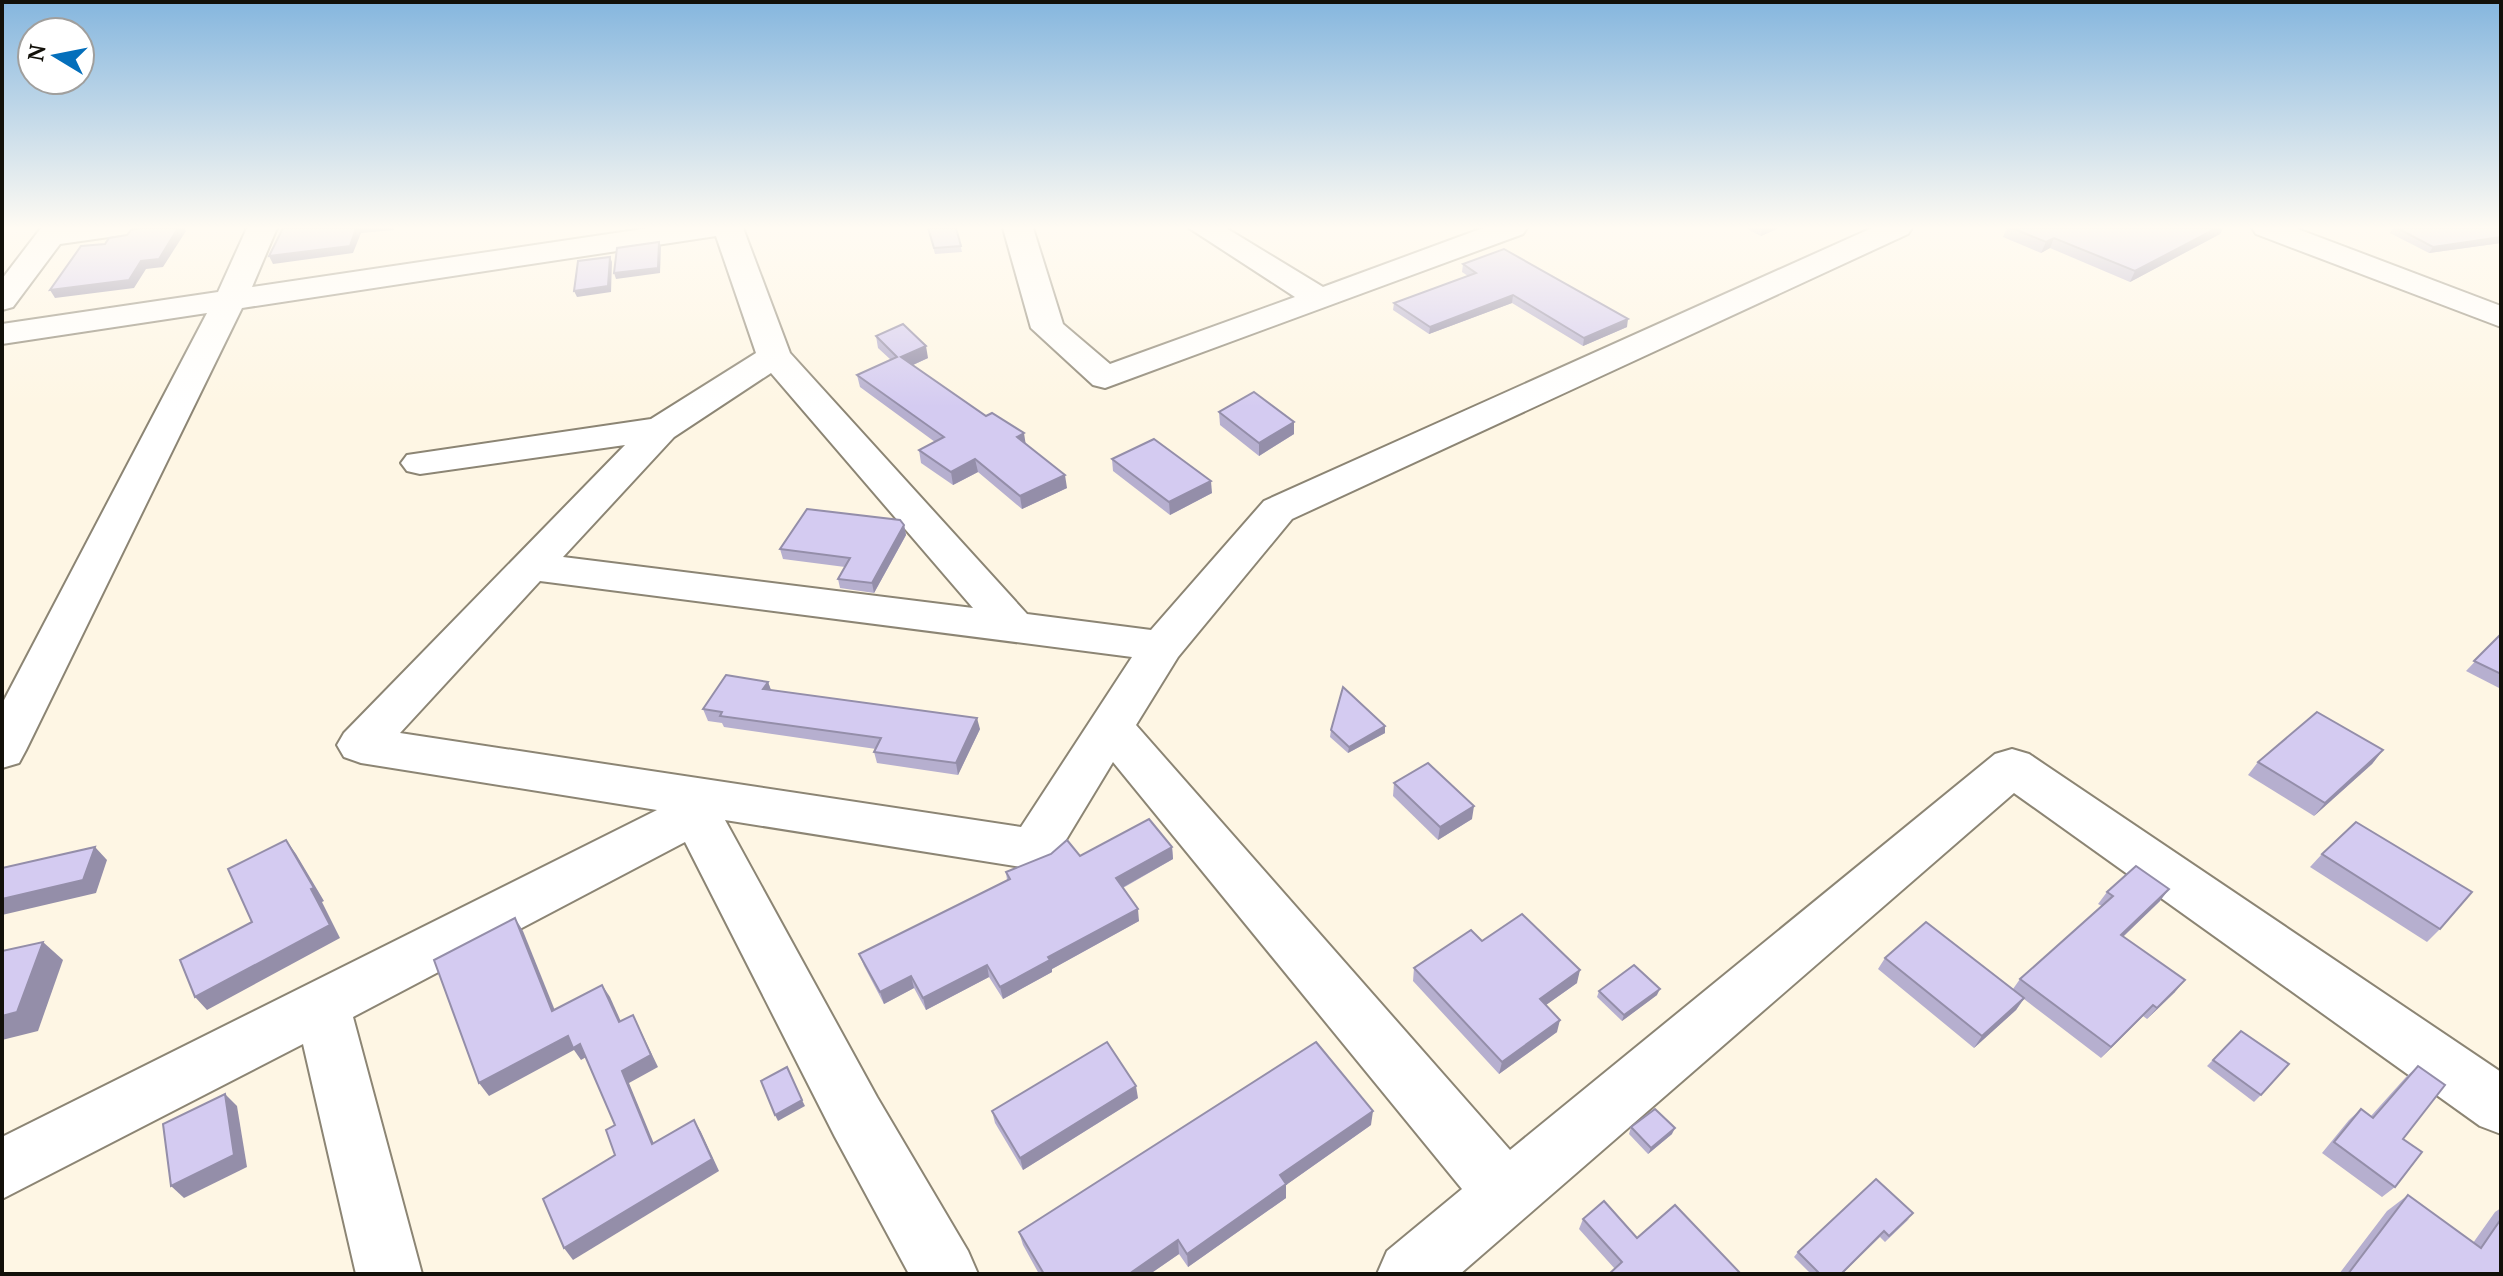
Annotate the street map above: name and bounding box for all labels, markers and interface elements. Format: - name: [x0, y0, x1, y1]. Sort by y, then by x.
- north arrow: [16, 16, 96, 96]
- text: N: [20, 41, 52, 63]

